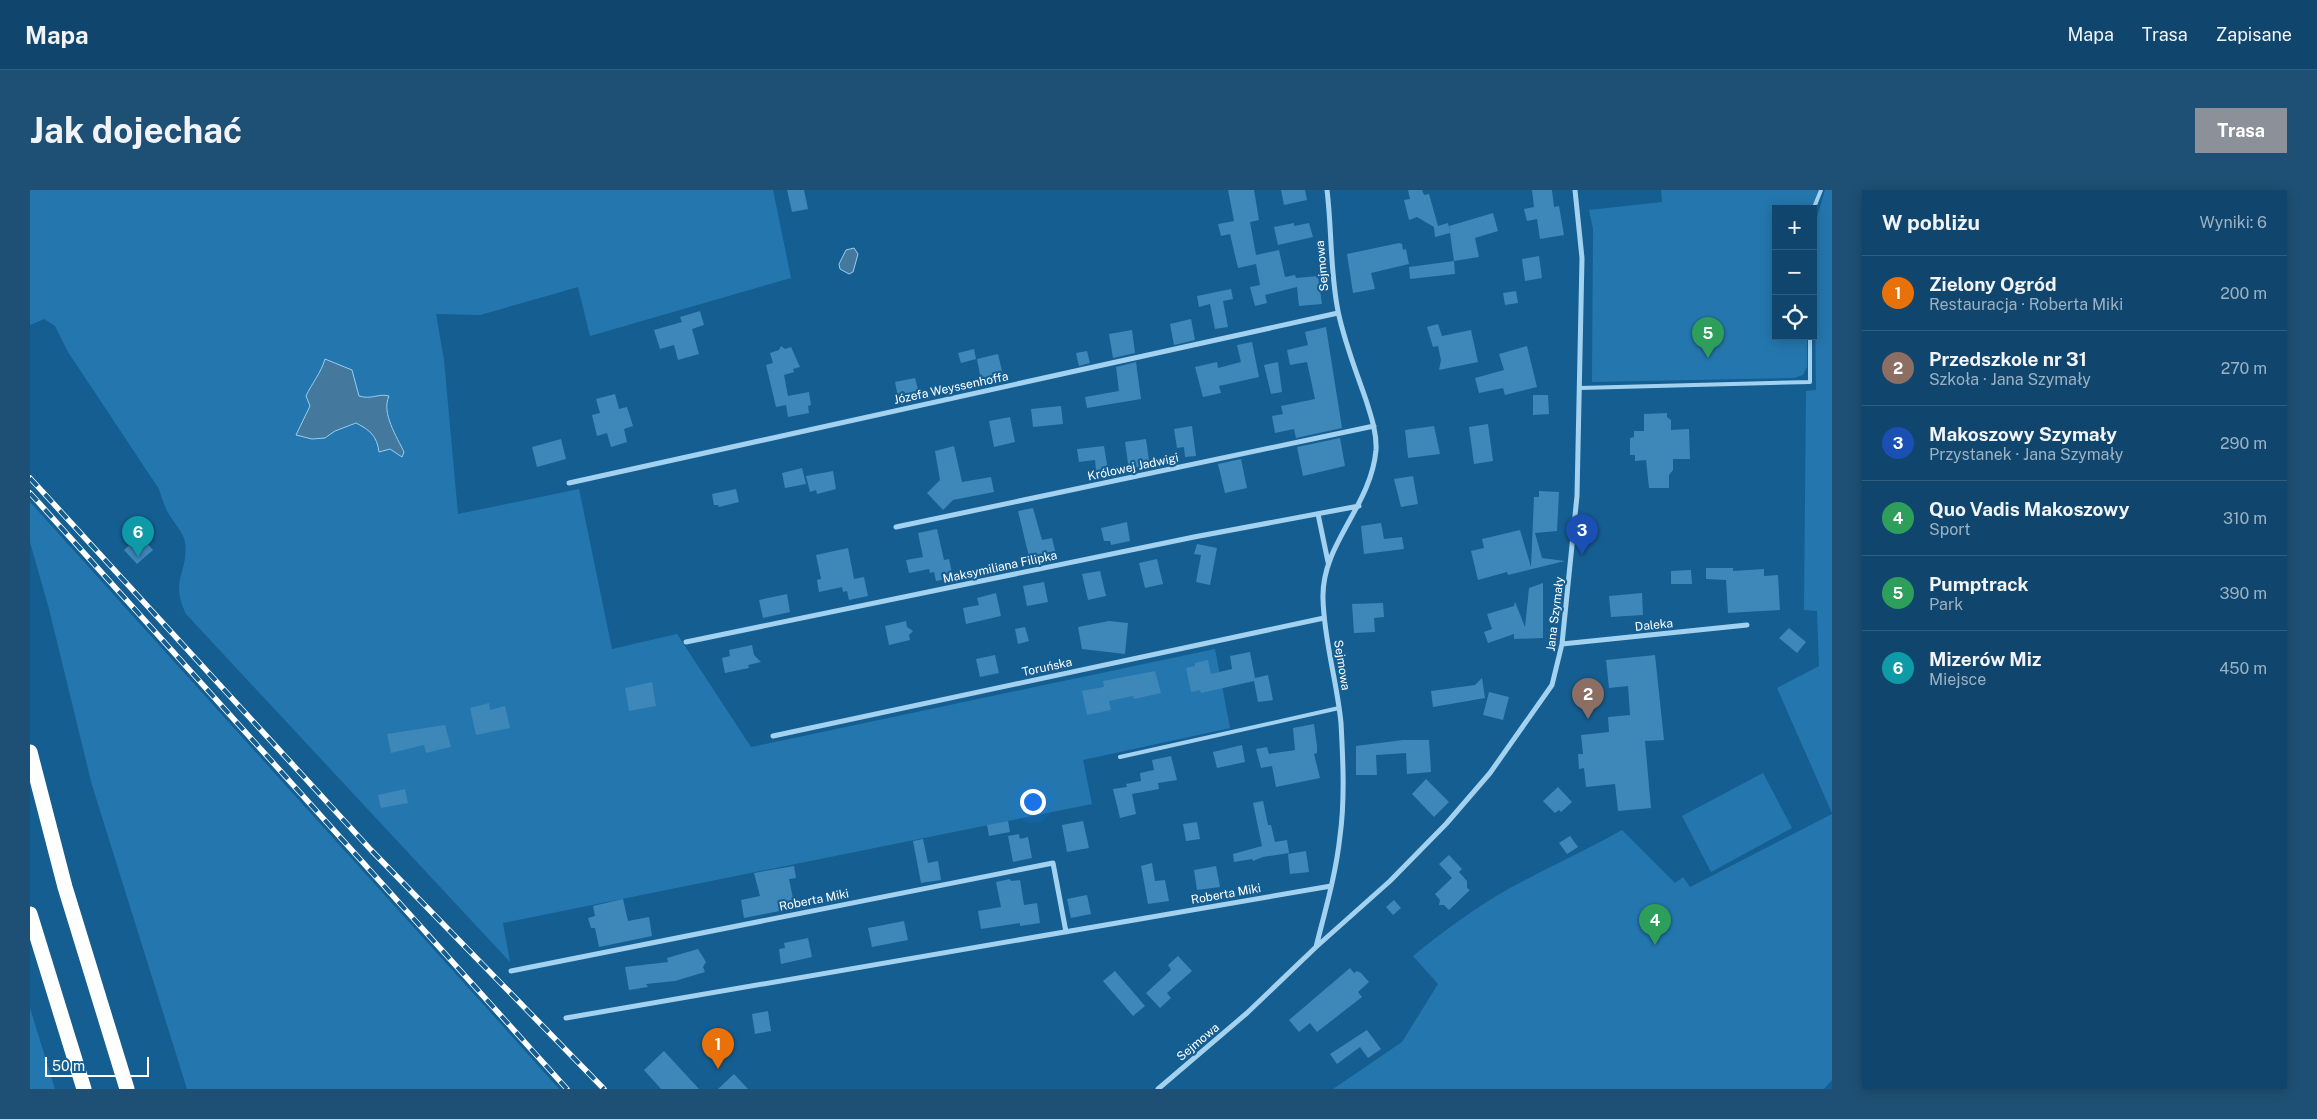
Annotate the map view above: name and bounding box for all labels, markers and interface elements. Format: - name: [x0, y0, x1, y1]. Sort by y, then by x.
- text: Mapa: [25, 21, 89, 49]
- text: Mapa: [2067, 24, 2114, 45]
- text: Trasa: [2142, 24, 2188, 45]
- text: Zapisane: [2216, 24, 2292, 45]
- button: Trasa: [2195, 108, 2287, 153]
- text: Jak dojechać: [30, 110, 242, 151]
- map controls: [1772, 205, 1817, 340]
- button: +: [1772, 205, 1817, 250]
- text: W pobliżu: [1882, 210, 1980, 235]
- text: Wyniki: 6: [2200, 213, 2267, 232]
- street label: Sejmowa: [1313, 240, 1331, 292]
- button: −: [1772, 250, 1817, 295]
- text: Zielony Ogród: [1929, 273, 2057, 295]
- text: 1: [1895, 284, 1901, 303]
- text: 200 m: [2220, 284, 2267, 303]
- button: locate: [1772, 295, 1817, 340]
- text: Restauracja · Roberta Miki: [1929, 295, 2123, 314]
- pin: 5: [1692, 317, 1724, 358]
- text: Przedszkole nr 31: [1929, 348, 2087, 370]
- text: 2: [1893, 359, 1903, 378]
- text: 270 m: [2221, 359, 2267, 378]
- street label: Józefa Weyssenhoffa: [892, 369, 1010, 407]
- text: Szkoła · Jana Szymały: [1929, 370, 2091, 389]
- text: Makoszowy Szymały: [1929, 423, 2117, 445]
- text: 3: [1893, 434, 1903, 453]
- text: 290 m: [2220, 434, 2267, 453]
- text: Przystanek · Jana Szymały: [1929, 445, 2123, 464]
- street label: Królowej Jadwigi: [1086, 450, 1180, 484]
- text: Quo Vadis Makoszowy: [1929, 498, 2129, 520]
- text: 4: [1893, 509, 1903, 528]
- text: 310 m: [2223, 509, 2267, 528]
- pin: 3: [1566, 514, 1598, 555]
- pin: 6: [122, 516, 154, 557]
- text: Sport: [1929, 520, 1971, 539]
- street label: Maksymiliana Filipka: [942, 548, 1058, 586]
- text: Pumptrack: [1929, 573, 2029, 595]
- street label: Jana Szymały: [1543, 575, 1567, 652]
- text: 5: [1893, 584, 1903, 603]
- text: 390 m: [2220, 584, 2267, 603]
- text: Park: [1929, 595, 1963, 614]
- street label: Daleka: [1634, 616, 1674, 634]
- street label: Sejmowa: [1331, 639, 1353, 691]
- text: Mizerów Miz: [1929, 648, 2041, 670]
- street label: Toruńska: [1021, 655, 1073, 679]
- text: 6: [1893, 659, 1903, 678]
- text: 450 m: [2219, 659, 2267, 678]
- text: Miejsce: [1929, 670, 1986, 689]
- pin: 2: [1572, 678, 1604, 719]
- your location: [1020, 789, 1046, 815]
- street label: Roberta Miki: [1190, 881, 1262, 907]
- street label: Roberta Miki: [778, 886, 850, 914]
- pin: 4: [1639, 904, 1671, 945]
- street label: Sejmowa: [1174, 1020, 1222, 1064]
- pin: 1: [702, 1028, 734, 1069]
- scale bar: [45, 1054, 149, 1077]
- text: 50 m: [52, 1058, 85, 1074]

